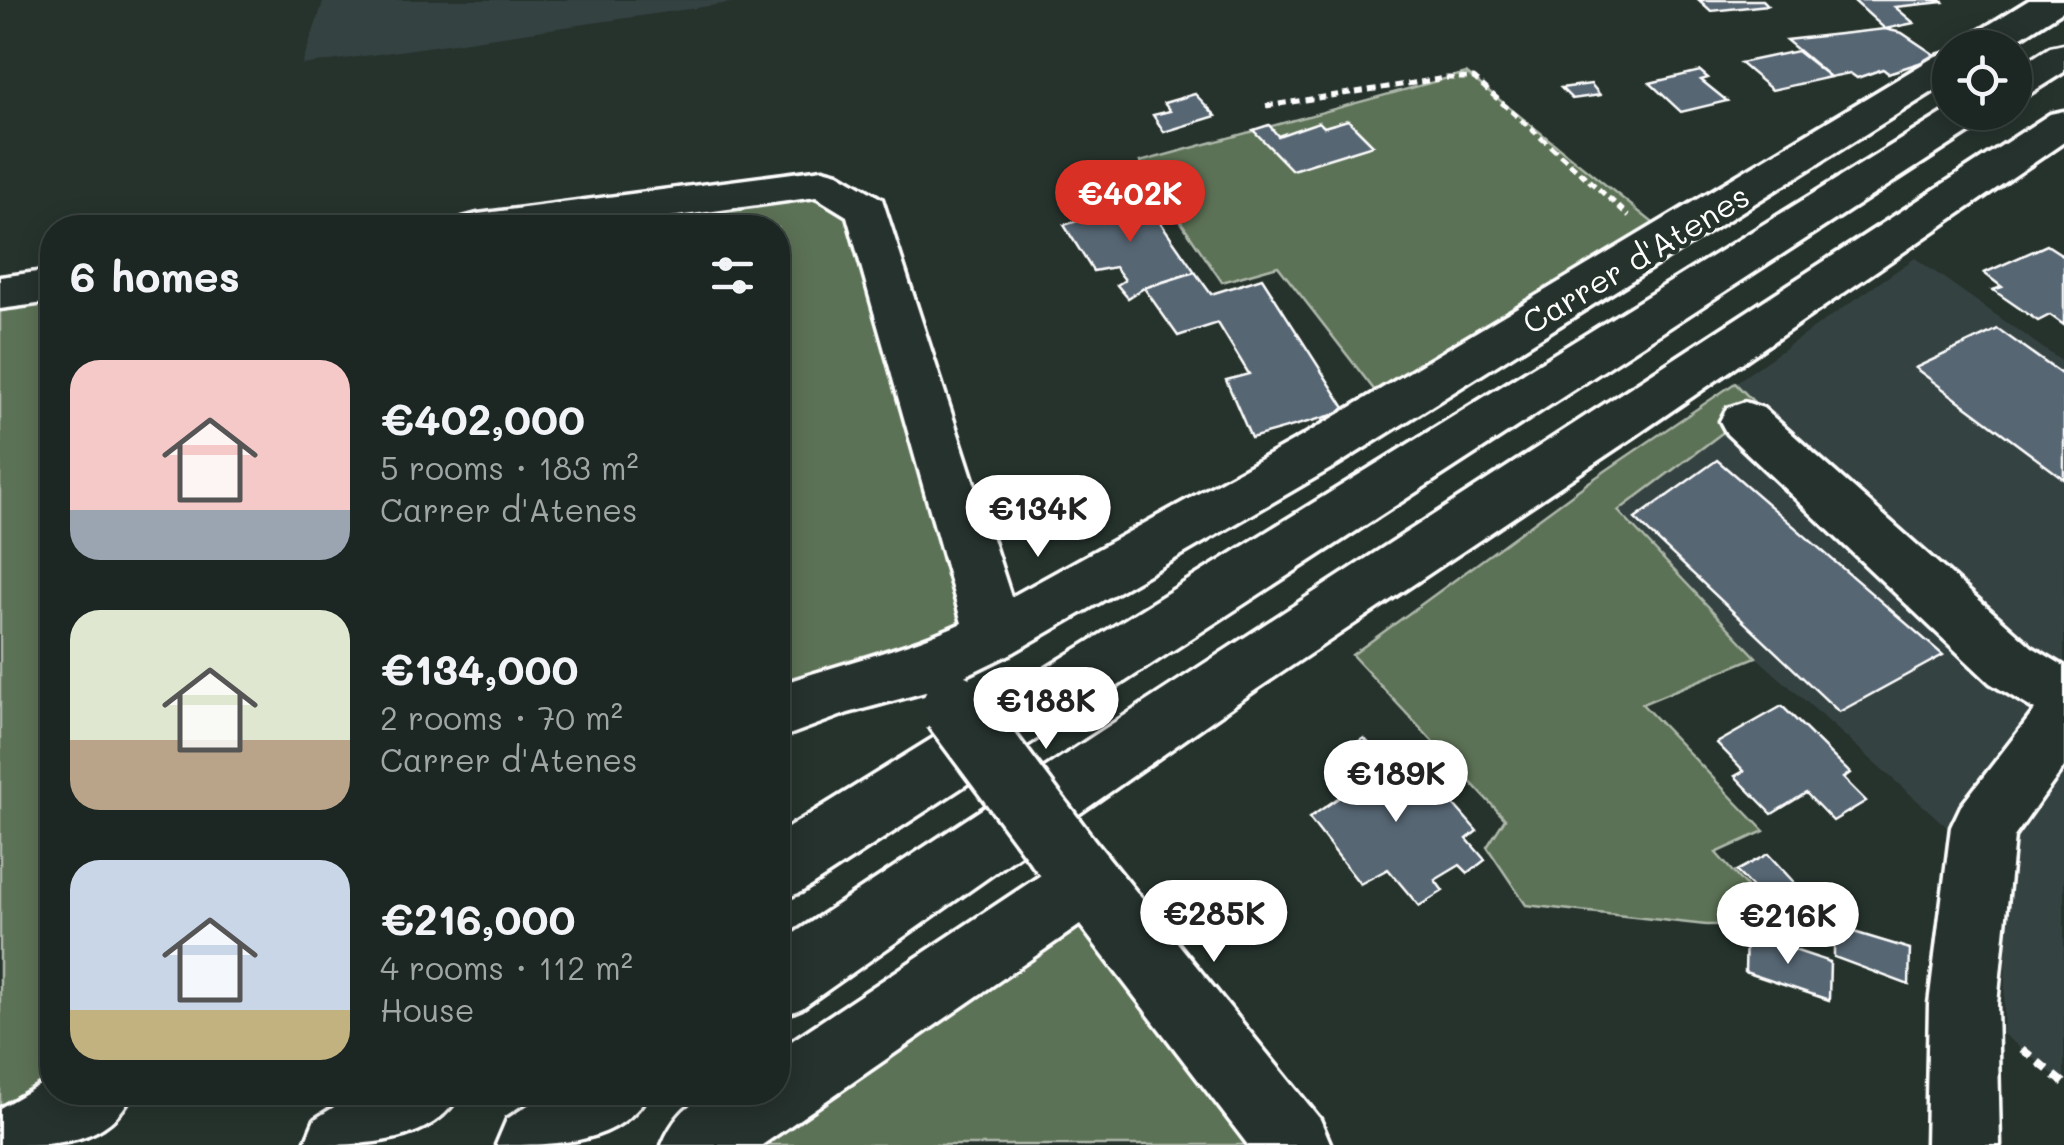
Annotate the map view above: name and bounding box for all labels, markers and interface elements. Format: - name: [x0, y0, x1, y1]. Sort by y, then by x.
- map controls: [1932, 30, 2032, 130]
- button: locate: [1932, 30, 2032, 130]
- pin: €402K: [1060, 160, 1200, 245]
- text: €402K: [1077, 171, 1183, 213]
- street label: Carrer d'Atenes: [1514, 174, 1756, 342]
- text: 6 homes: [70, 248, 240, 303]
- icon: filters: [705, 248, 760, 303]
- text: €402,000: [380, 391, 585, 446]
- icon: home: [150, 400, 270, 520]
- text: 5 rooms · 183 m²: [380, 446, 639, 488]
- pin: €134K: [968, 475, 1108, 560]
- text: €134K: [988, 486, 1088, 528]
- text: Carrer d'Atenes: [380, 488, 638, 530]
- text: €134,000: [380, 641, 578, 696]
- icon: home: [150, 650, 270, 770]
- pin: €188K: [976, 667, 1116, 752]
- text: €188K: [996, 678, 1096, 720]
- text: 2 rooms · 70 m²: [380, 696, 623, 738]
- text: Carrer d'Atenes: [380, 738, 638, 780]
- pin: €189K: [1326, 740, 1466, 825]
- text: €189K: [1346, 751, 1446, 793]
- pin: €285K: [1144, 880, 1284, 965]
- pin: €216K: [1718, 882, 1858, 967]
- text: €216,000: [380, 891, 575, 946]
- text: €285K: [1162, 891, 1266, 933]
- text: €216K: [1739, 893, 1837, 935]
- icon: home: [150, 900, 270, 1020]
- text: 4 rooms · 112 m²: [380, 946, 633, 988]
- text: House: [380, 988, 475, 1030]

